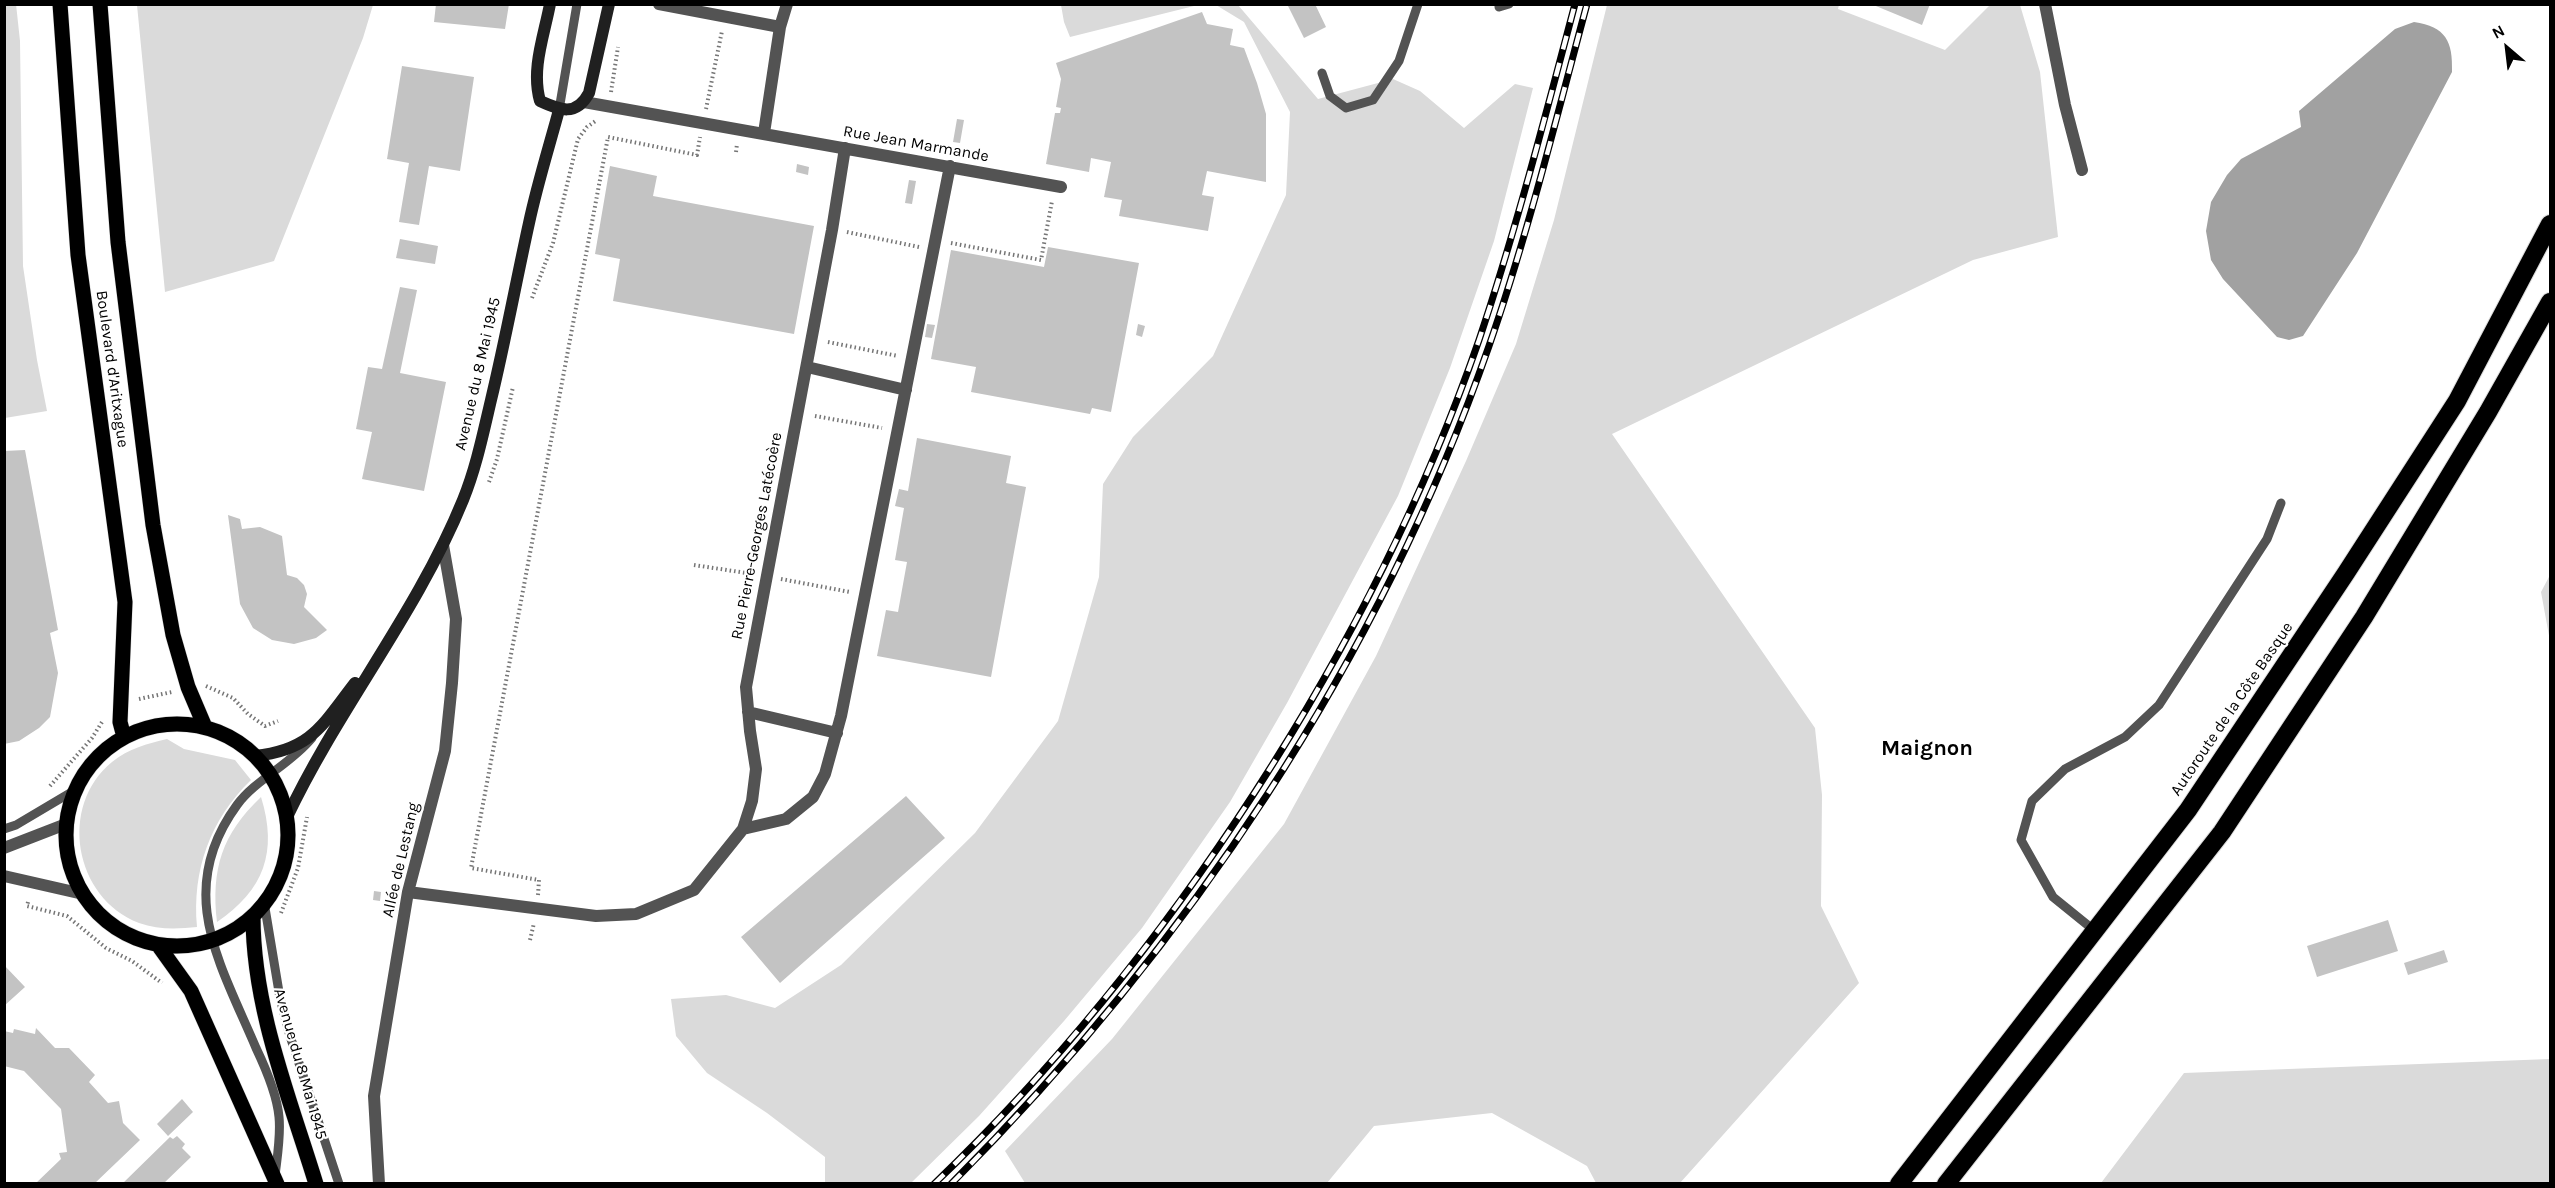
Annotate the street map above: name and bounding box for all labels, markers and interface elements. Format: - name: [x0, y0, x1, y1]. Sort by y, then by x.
- north arrow: [2477, 18, 2537, 78]
- text: N: [2489, 21, 2508, 43]
- street label: Rue Jean Marmande: [842, 122, 990, 166]
- street label: Boulevard d'Aritxague: [91, 289, 133, 449]
- street label: Avenue du 8 Mai 1945: [451, 296, 505, 452]
- street label: Rue Pierre-Georges Latécoère: [727, 431, 787, 641]
- street label: Autoroute de la Côte Basque: [2167, 618, 2297, 800]
- district label: Maignon: [1881, 736, 1973, 762]
- street label: Allée de Lestang: [378, 801, 424, 919]
- street label: Avenue du 8 Mai 1945: [269, 986, 331, 1142]

